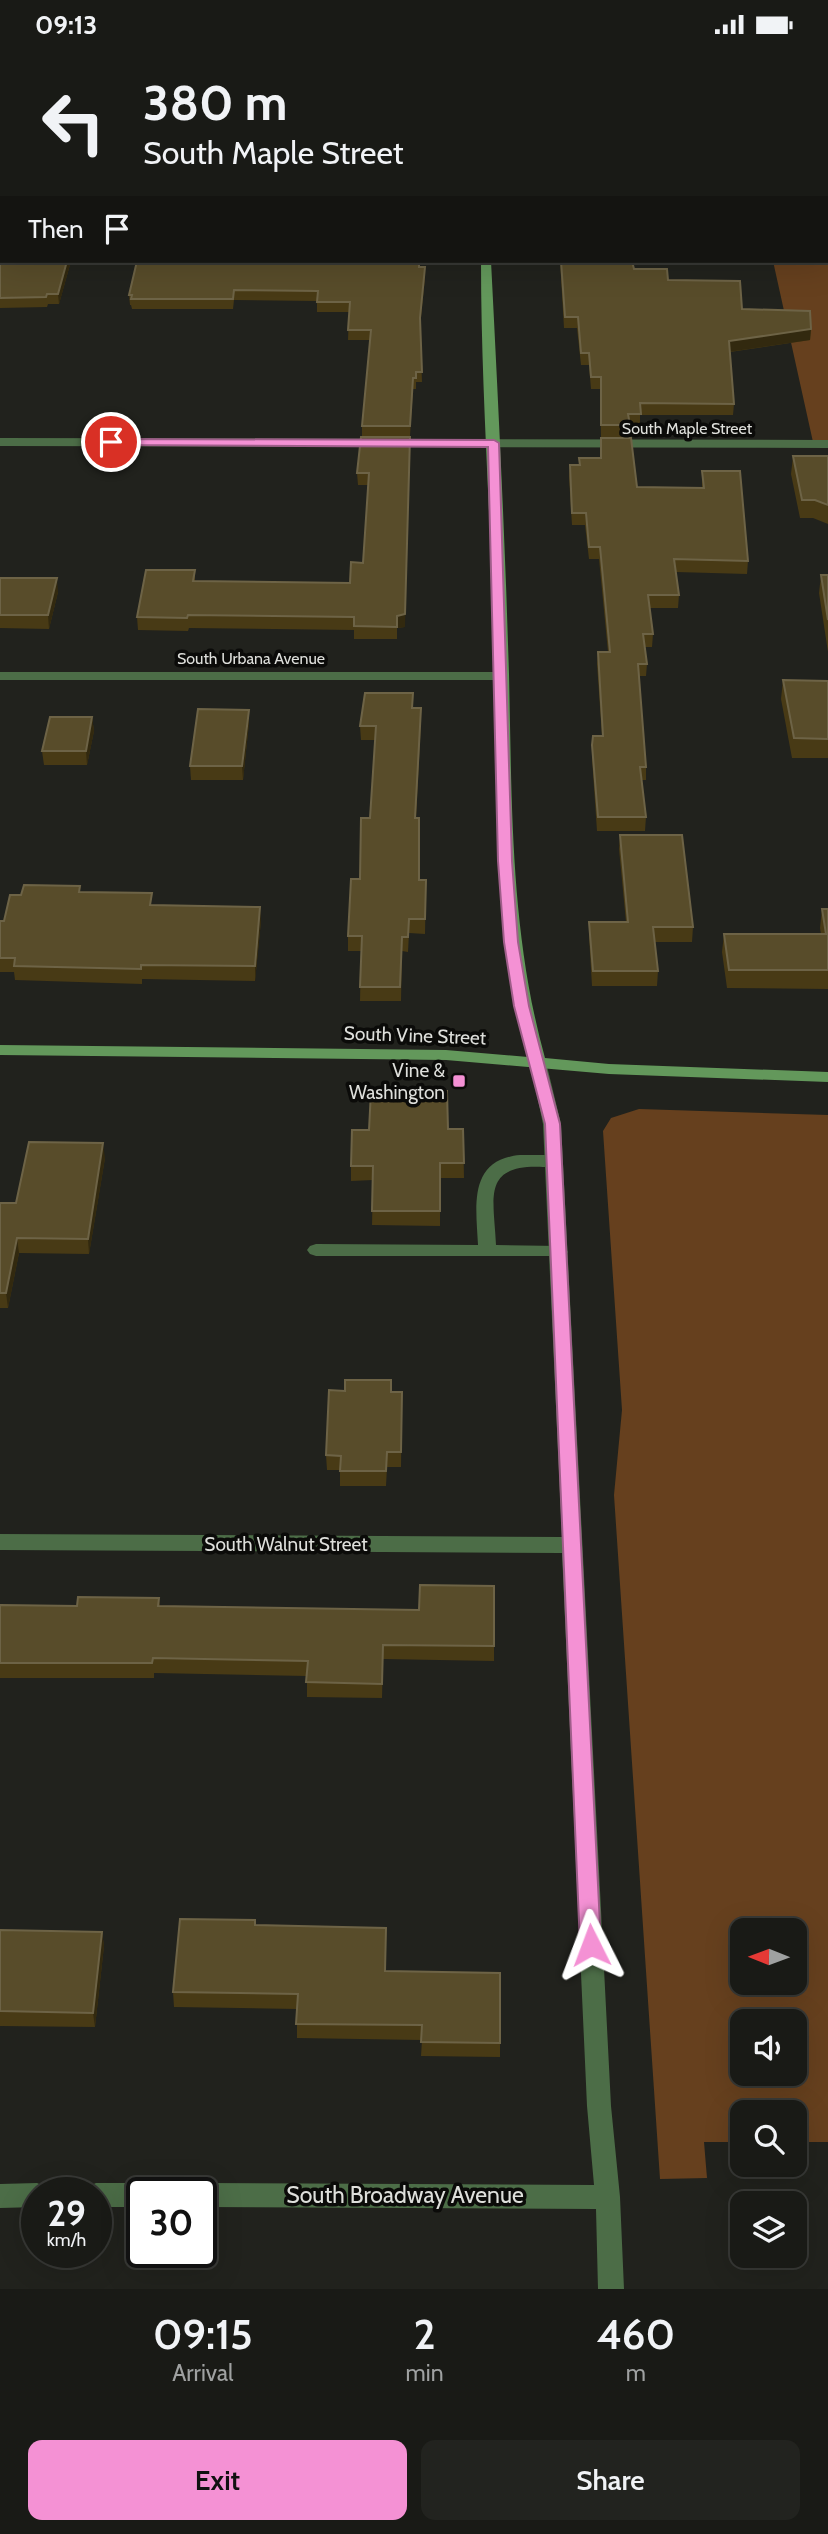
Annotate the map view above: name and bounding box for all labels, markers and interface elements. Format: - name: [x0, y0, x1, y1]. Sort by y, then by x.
- text: 09:13: [35, 9, 97, 41]
- text: 380 m: [143, 73, 287, 132]
- icon: left: [28, 77, 119, 168]
- text: South Maple Street: [143, 133, 404, 172]
- icon: arrive: [98, 210, 136, 248]
- text: Then: [28, 213, 84, 245]
- pin: [81, 412, 141, 472]
- street label: South Maple Street: [622, 419, 753, 438]
- icon: arrive: [92, 423, 130, 461]
- street label: South Urbana Avenue: [177, 649, 325, 668]
- street label: South Vine Street: [343, 1022, 487, 1049]
- place label: Vine & Washington: [349, 1059, 445, 1104]
- marker: Vine & Washington: [451, 1073, 467, 1089]
- street label: South Walnut Street: [204, 1533, 368, 1556]
- position arrow: [554, 1908, 628, 1982]
- north arrow: [730, 1918, 807, 1995]
- map controls: [730, 1918, 807, 2268]
- button: sound: [730, 2009, 807, 2086]
- button: search: [730, 2100, 807, 2177]
- speed limit sign: 30: [126, 2177, 217, 2268]
- street label: South Broadway Avenue: [286, 2181, 524, 2209]
- button: layers: [730, 2191, 807, 2268]
- text: 29: [47, 2192, 86, 2235]
- text: km/h: [47, 2229, 86, 2251]
- text: 09:15: [153, 2308, 253, 2360]
- text: 2: [413, 2308, 436, 2360]
- text: 460: [596, 2308, 675, 2360]
- text: Arrival: [172, 2359, 233, 2387]
- text: min: [406, 2359, 444, 2387]
- text: m: [626, 2359, 646, 2387]
- button: Exit: [28, 2440, 407, 2520]
- button: Share: [421, 2440, 800, 2520]

